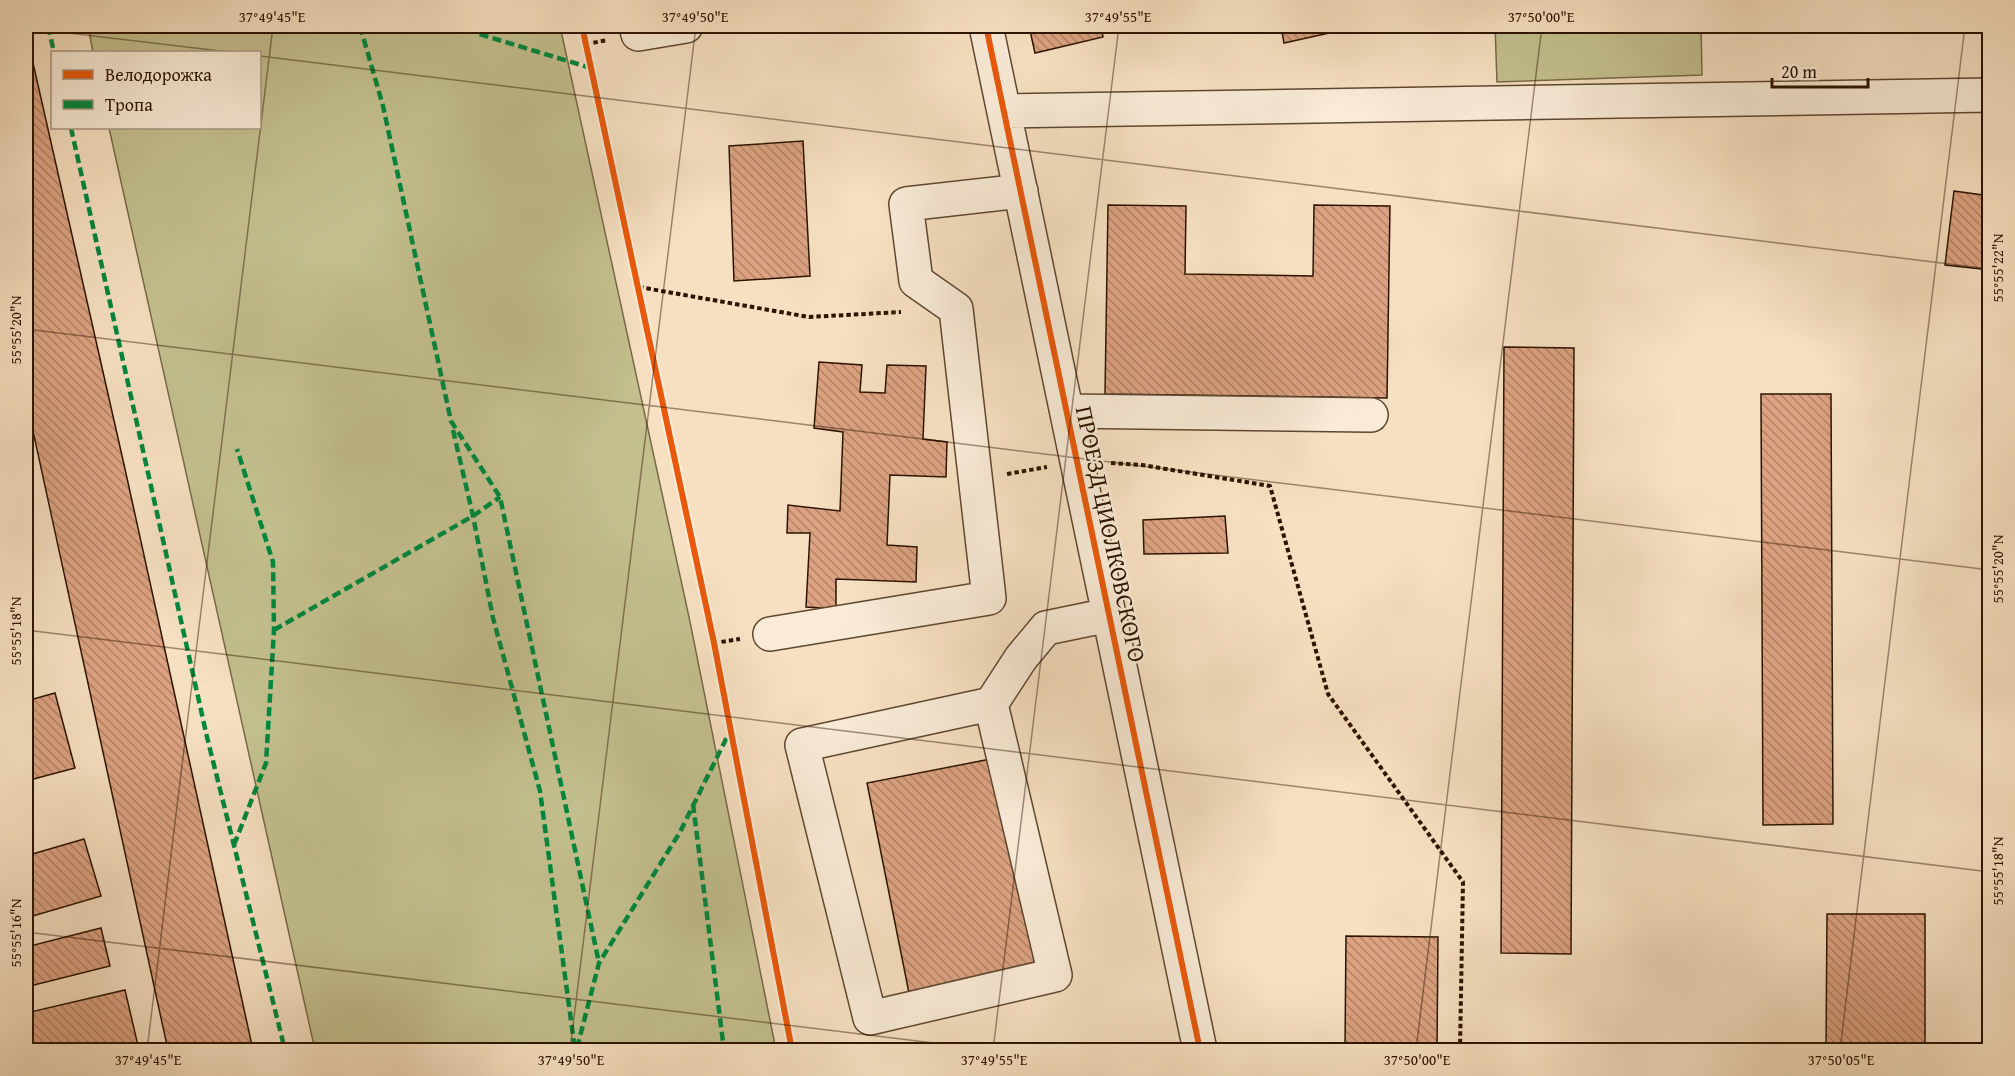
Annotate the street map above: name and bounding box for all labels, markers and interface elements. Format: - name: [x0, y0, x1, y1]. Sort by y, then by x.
- text: 37°49'45"E: [239, 6, 306, 27]
- text: 37°49'50"E: [662, 6, 729, 27]
- text: 37°49'55"E: [1085, 6, 1152, 27]
- text: 37°50'00"E: [1508, 6, 1575, 27]
- legend: [51, 51, 261, 129]
- scale bar: [1772, 51, 1868, 89]
- text: 20 m: [1781, 58, 1817, 85]
- text: Велодорожка: [105, 61, 212, 88]
- text: Тропа: [105, 91, 153, 118]
- text: 55°55'22"N: [1987, 233, 2008, 302]
- text: 55°55'20"N: [5, 295, 26, 364]
- street label: ПРОЕЗД ЦИОЛКОВСКОГО: [1067, 403, 1155, 665]
- text: 55°55'20"N: [1987, 534, 2008, 603]
- text: 55°55'18"N: [5, 596, 26, 665]
- text: 55°55'18"N: [1987, 836, 2008, 905]
- text: 55°55'16"N: [5, 898, 26, 967]
- text: 37°49'45"E: [115, 1049, 182, 1070]
- text: 37°49'50"E: [538, 1049, 605, 1070]
- text: 37°49'55"E: [961, 1049, 1028, 1070]
- text: 37°50'00"E: [1384, 1049, 1451, 1070]
- text: 37°50'05"E: [1808, 1049, 1875, 1070]

